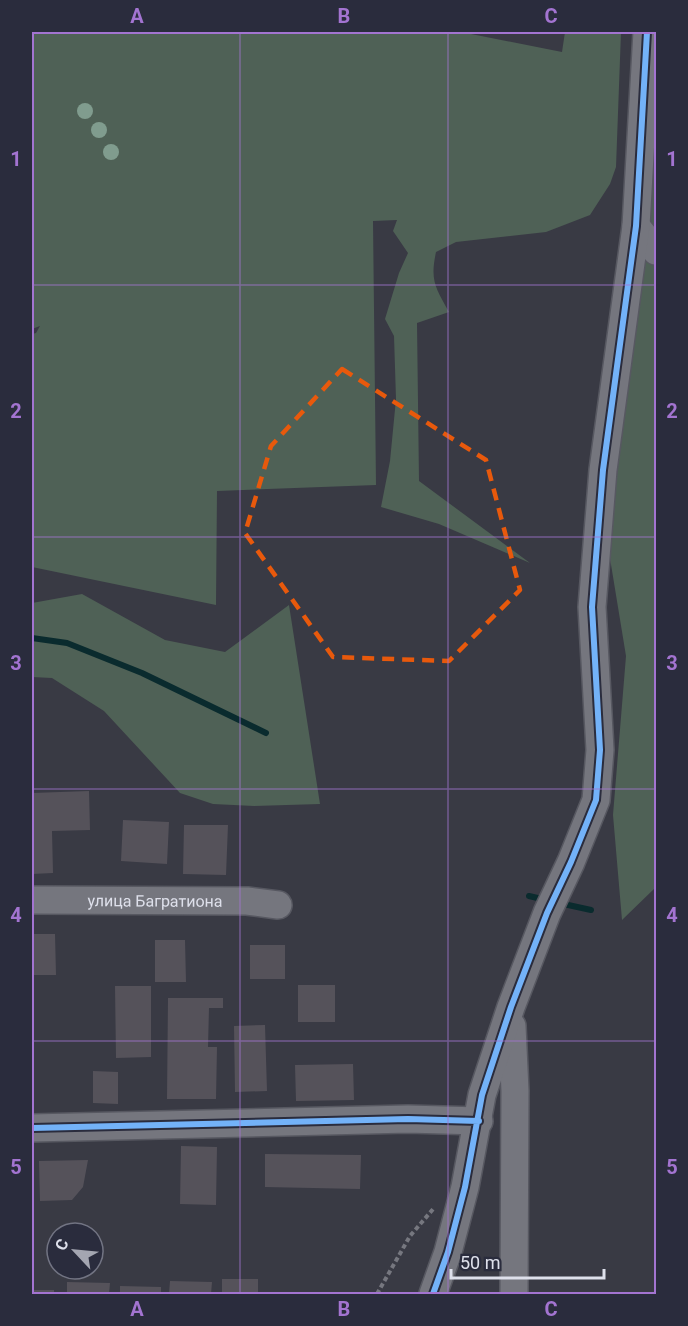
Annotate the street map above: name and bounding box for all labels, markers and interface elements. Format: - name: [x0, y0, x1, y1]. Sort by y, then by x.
- text: A: [130, 4, 144, 28]
- text: B: [338, 4, 350, 28]
- text: C: [544, 4, 558, 28]
- text: 1: [10, 147, 22, 171]
- text: 1: [666, 147, 678, 171]
- text: 2: [10, 399, 22, 423]
- text: 2: [666, 399, 678, 423]
- text: 3: [10, 651, 22, 675]
- text: 3: [666, 651, 678, 675]
- street label: улица Багратиона: [87, 891, 223, 911]
- text: 4: [10, 903, 22, 927]
- text: 4: [666, 903, 678, 927]
- text: 5: [10, 1155, 22, 1179]
- text: 5: [666, 1155, 678, 1179]
- north arrow: [45, 1221, 105, 1281]
- text: С: [51, 1236, 73, 1254]
- scale bar: [451, 1242, 604, 1280]
- text: 50 m: [460, 1252, 500, 1273]
- text: A: [130, 1297, 144, 1321]
- text: B: [338, 1297, 350, 1321]
- text: C: [544, 1297, 558, 1321]

